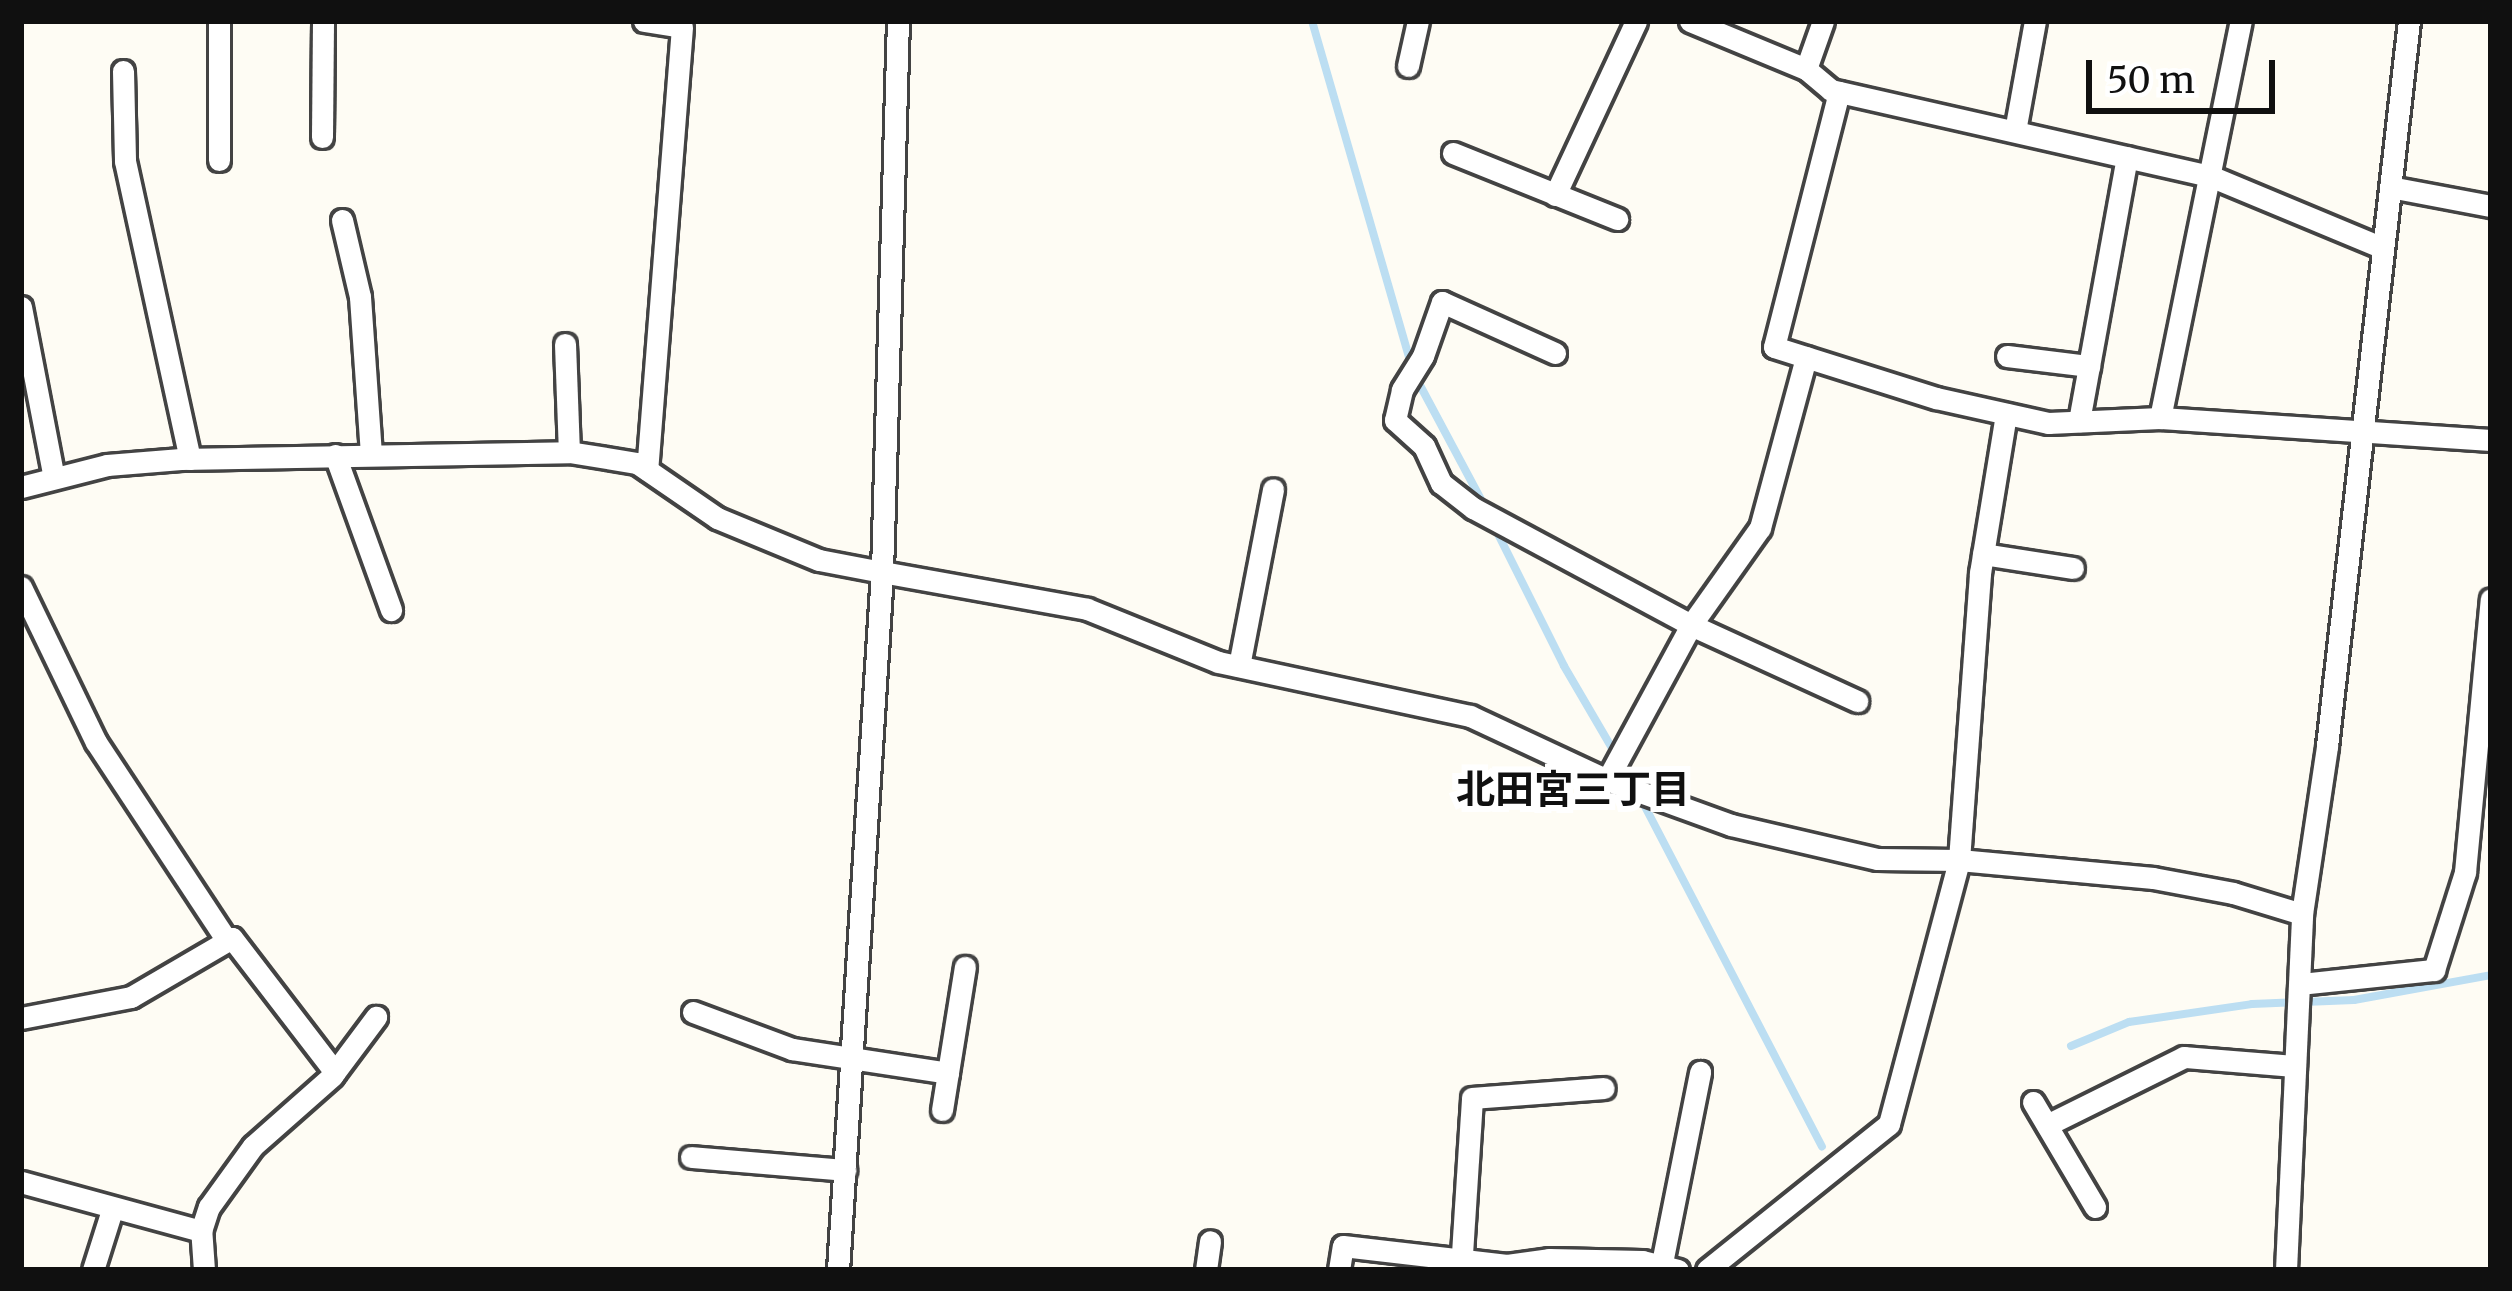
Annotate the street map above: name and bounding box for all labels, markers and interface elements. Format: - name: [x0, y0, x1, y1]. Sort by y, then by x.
- scale bar: [2092, 36, 2281, 110]
- text: 50 m: [2107, 58, 2195, 103]
- district label: 北田宮三丁目: [1456, 767, 1690, 813]

